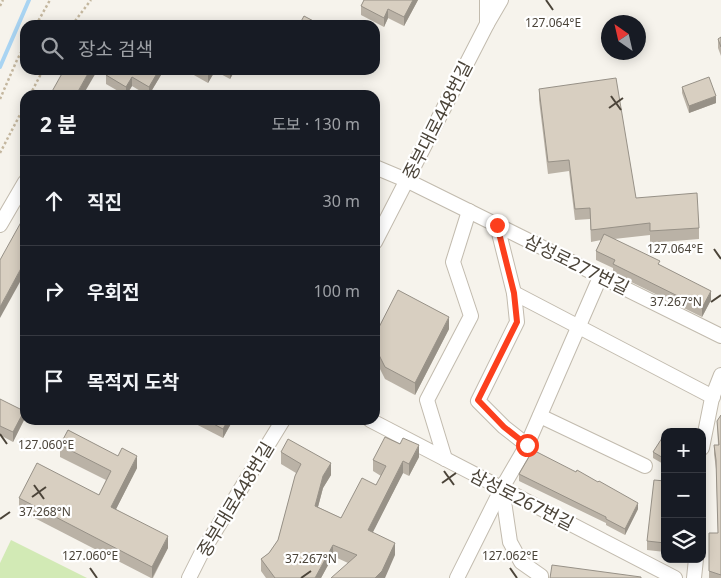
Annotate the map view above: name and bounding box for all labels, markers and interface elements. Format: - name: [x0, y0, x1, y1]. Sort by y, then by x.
- text: 127.064°E: [525, 14, 581, 31]
- north arrow: [601, 15, 646, 60]
- search box: [20, 20, 380, 75]
- icon: search: [38, 34, 66, 62]
- text: 장소 검색: [78, 36, 153, 62]
- street label: 중부대로448번길: [397, 57, 477, 183]
- text: 2 분: [40, 110, 77, 138]
- text: 도보 · 130 m: [271, 113, 360, 135]
- icon: ahead: [40, 187, 68, 215]
- text: 직진: [87, 189, 122, 215]
- text: 30 m: [323, 190, 360, 212]
- route end: [486, 214, 509, 237]
- street label: 삼성로277번길: [521, 228, 633, 300]
- text: 127.064°E: [647, 240, 703, 257]
- icon: right: [40, 277, 68, 305]
- text: 우회전: [87, 279, 139, 305]
- text: 100 m: [313, 280, 360, 302]
- text: 37.267°N: [650, 293, 702, 310]
- icon: arrive: [40, 367, 68, 395]
- text: 목적지 도착: [87, 369, 179, 395]
- map controls: [661, 428, 706, 563]
- button: +: [661, 428, 706, 473]
- route start: [516, 434, 539, 457]
- text: 127.060°E: [18, 436, 74, 453]
- street label: 중부대로448번길: [191, 437, 279, 561]
- street label: 삼성로267번길: [466, 463, 578, 535]
- button: −: [661, 473, 706, 518]
- text: 37.268°N: [19, 503, 71, 520]
- button: layers: [661, 518, 706, 563]
- text: 127.060°E: [62, 547, 118, 564]
- text: 127.062°E: [482, 547, 538, 564]
- text: 37.267°N: [285, 550, 337, 567]

